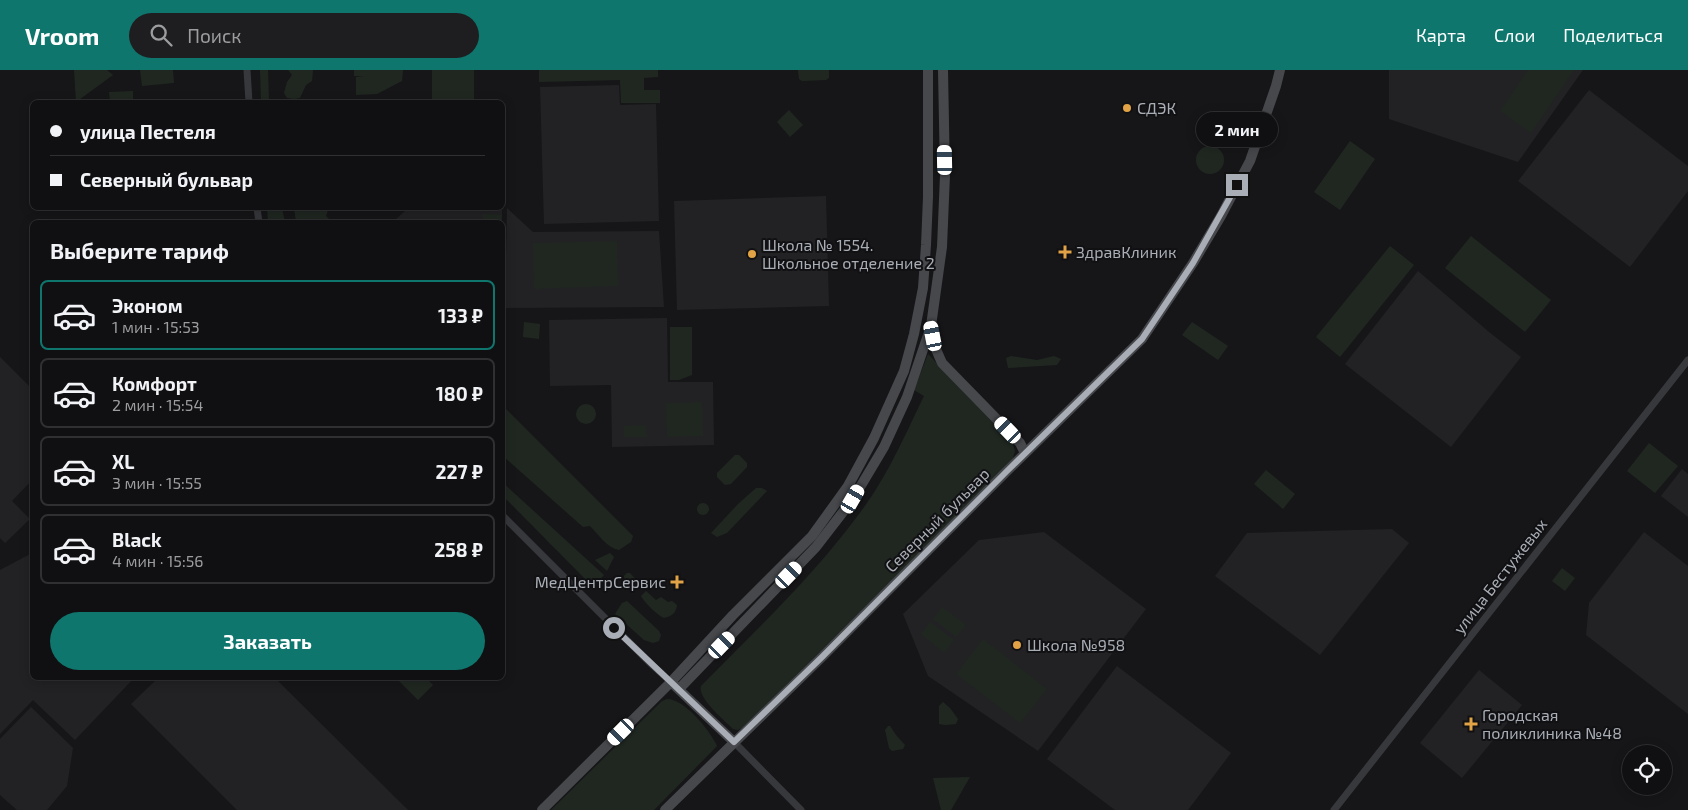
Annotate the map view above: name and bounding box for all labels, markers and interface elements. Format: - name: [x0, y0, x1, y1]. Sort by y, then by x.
- search box: [129, 13, 479, 58]
- text: Vroom: [25, 21, 99, 50]
- icon: search: [147, 21, 175, 49]
- text: Поиск: [187, 24, 242, 47]
- text: Карта: [1416, 24, 1466, 46]
- text: Слои: [1494, 24, 1535, 46]
- text: Поделиться: [1563, 24, 1663, 46]
- place label: СДЭК: [1137, 98, 1176, 117]
- marker: СДЭК: [1121, 102, 1133, 114]
- callout: 2 мин: [1196, 112, 1278, 148]
- text: улица Пестеля: [80, 120, 216, 143]
- text: 2 мин: [1215, 120, 1259, 139]
- car: [937, 145, 952, 175]
- text: Северный бульвар: [80, 168, 253, 191]
- route end: [1226, 174, 1248, 196]
- place label: Школа № 1554. Школьное отделение 2: [762, 235, 935, 272]
- text: Выберите тариф: [50, 237, 229, 263]
- place label: ЗдравКлиник: [1076, 242, 1177, 261]
- marker: ЗдравКлиник: [1058, 245, 1072, 259]
- marker: Школа № 1554. Школьное отделение 2: [746, 248, 758, 260]
- icon: car: [52, 293, 97, 338]
- text: Эконом: [112, 294, 183, 317]
- text: 133 ₽: [438, 304, 483, 327]
- text: 1 мин · 15:53: [112, 317, 200, 336]
- car: [922, 320, 943, 352]
- icon: car: [52, 371, 97, 416]
- text: Комфорт: [112, 372, 197, 395]
- text: 180 ₽: [436, 382, 483, 405]
- text: 2 мин · 15:54: [112, 395, 203, 414]
- car: [992, 414, 1023, 446]
- icon: car: [52, 449, 97, 494]
- text: XL: [112, 450, 134, 473]
- text: 227 ₽: [436, 460, 483, 483]
- street label: Северный бульвар: [881, 464, 993, 576]
- text: 3 мин · 15:55: [112, 473, 202, 492]
- car: [839, 482, 866, 516]
- street label: улица Бестужевых: [1449, 514, 1552, 638]
- icon: car: [52, 527, 97, 572]
- text: Black: [112, 528, 162, 551]
- text: 258 ₽: [434, 538, 483, 561]
- text: 4 мин · 15:56: [112, 551, 203, 570]
- car: [773, 559, 804, 591]
- place label: МедЦентрСервис: [535, 572, 666, 591]
- marker: МедЦентрСервис: [670, 575, 684, 589]
- button: Заказать: [50, 612, 485, 670]
- route start: [603, 617, 625, 639]
- car: [706, 629, 737, 661]
- place label: Школа №958: [1027, 635, 1125, 654]
- marker: Школа №958: [1011, 639, 1023, 651]
- place label: Городская поликлиника №48: [1482, 705, 1622, 742]
- car: [605, 716, 636, 748]
- marker: Городская поликлиника №48: [1464, 717, 1478, 731]
- map controls: [1622, 745, 1672, 795]
- button: locate: [1622, 745, 1672, 795]

